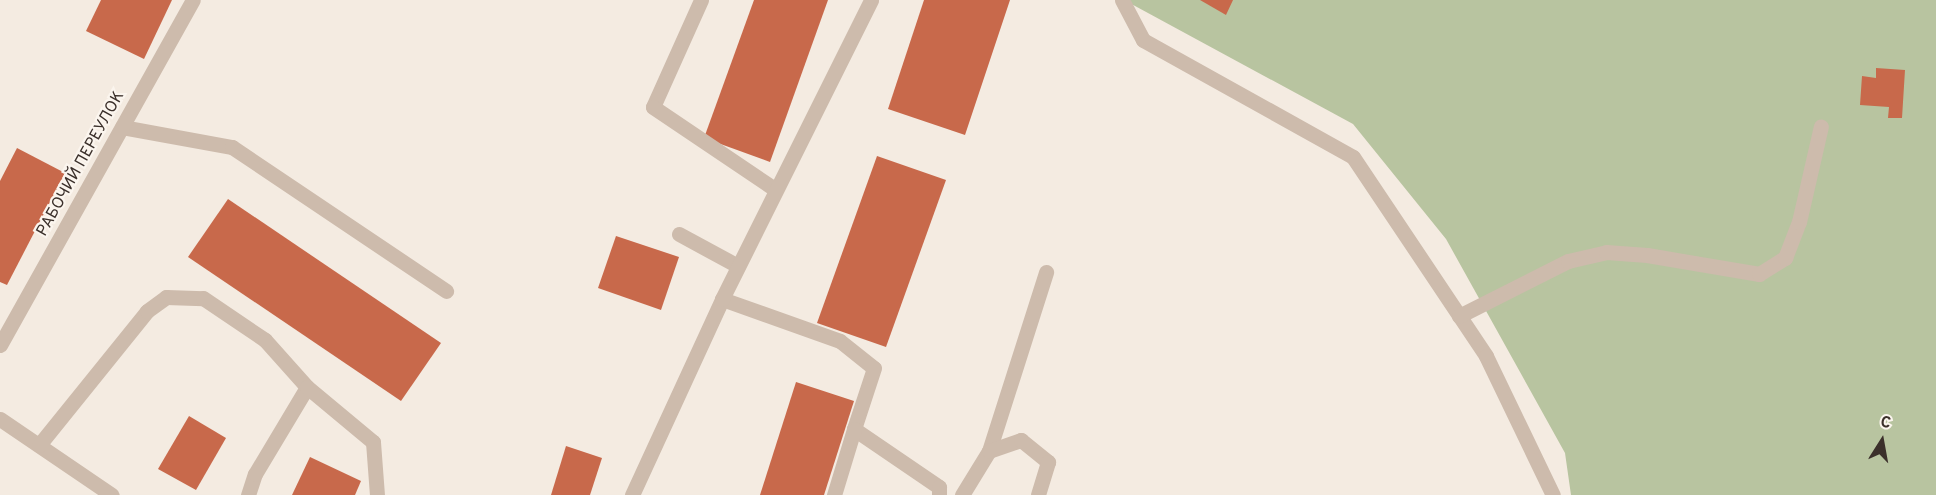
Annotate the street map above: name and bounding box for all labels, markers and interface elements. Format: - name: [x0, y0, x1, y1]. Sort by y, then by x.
- street label: РАБОЧИЙ ПЕРЕУЛОК: [33, 88, 129, 240]
- north arrow: [1852, 411, 1912, 471]
- text: С: [1879, 413, 1892, 434]

